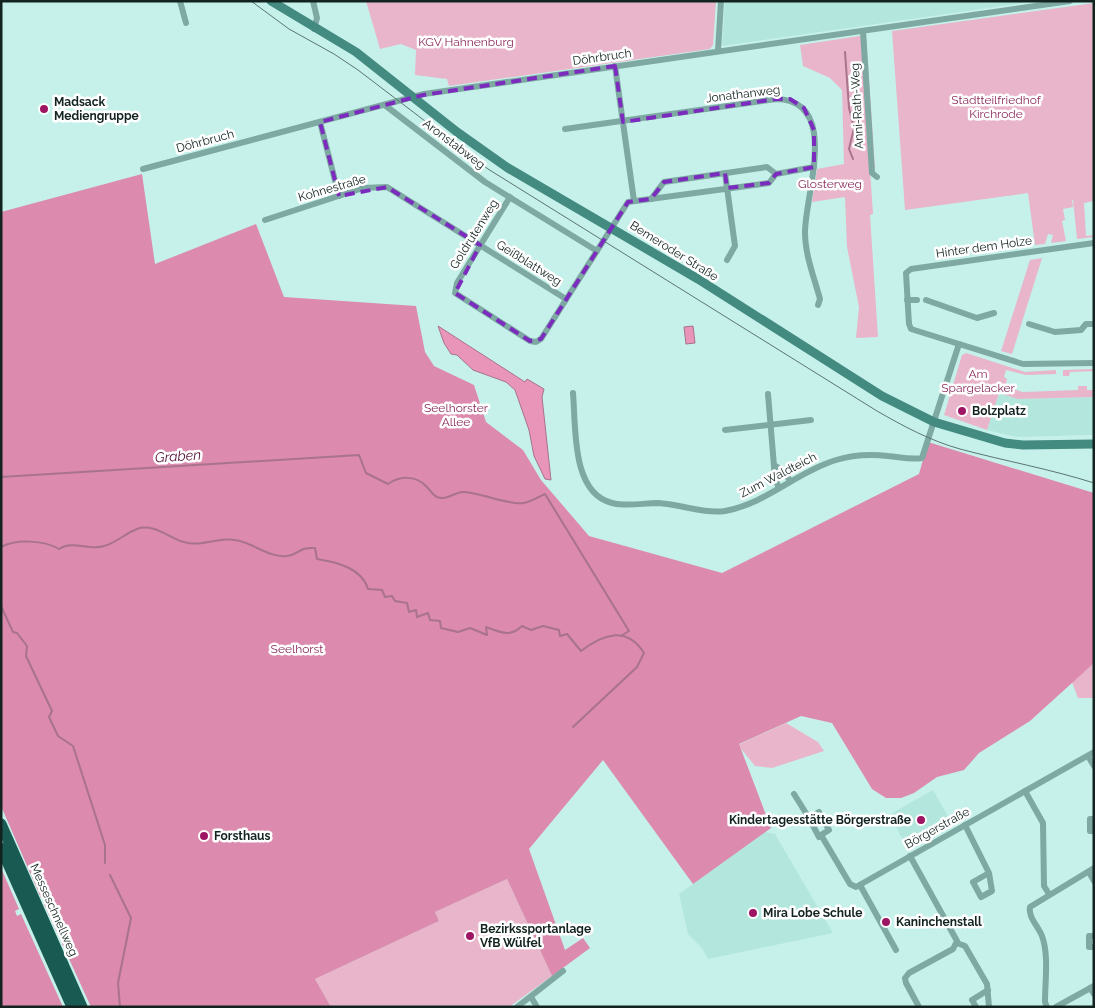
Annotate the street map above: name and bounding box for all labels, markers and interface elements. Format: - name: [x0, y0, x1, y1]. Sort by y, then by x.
- park label: KGV Hahnenburg: [418, 35, 514, 49]
- street label: Döhrbruch: [572, 46, 632, 68]
- street label: Anni-Rath-Weg: [848, 63, 866, 149]
- street label: Jonathanweg: [705, 82, 781, 106]
- park label: Stadtteilfriedhof Kirchrode: [951, 93, 1042, 121]
- place label: Madsack Mediengruppe: [54, 95, 139, 123]
- marker: Madsack Mediengruppe: [38, 103, 50, 115]
- street label: Aronstabweg: [420, 116, 488, 172]
- street label: Döhrbruch: [175, 127, 235, 155]
- street label: Kohnestraße: [297, 172, 367, 204]
- park label: Glosterweg: [798, 177, 862, 191]
- street label: Goldrutenweg: [447, 197, 501, 271]
- street label: Bemeroder Straße: [627, 218, 721, 284]
- street label: Hinter dem Holze: [935, 233, 1033, 261]
- street label: Geißblattweg: [494, 237, 564, 289]
- park label: Am Spargelacker: [941, 367, 1015, 395]
- park label: Seelhorster Allee: [424, 401, 489, 429]
- place label: Bolzplatz: [972, 404, 1026, 418]
- marker: Bolzplatz: [956, 405, 968, 417]
- water label: Graben: [154, 446, 202, 466]
- street label: Zum Waldteich: [737, 450, 819, 500]
- park label: Seelhorst: [271, 642, 323, 656]
- street label: Börgerstraße: [902, 804, 972, 852]
- place label: Kindertagesstätte Börgerstraße: [729, 813, 911, 827]
- marker: Kindertagesstätte Börgerstraße: [915, 814, 927, 826]
- place label: Forsthaus: [214, 829, 270, 843]
- marker: Forsthaus: [198, 830, 210, 842]
- street label: Messeschnellweg: [27, 862, 81, 958]
- place label: Mira Lobe Schule: [763, 906, 863, 920]
- marker: Mira Lobe Schule: [747, 907, 759, 919]
- place label: Kaninchenstall: [896, 915, 982, 929]
- marker: Kaninchenstall: [880, 916, 892, 928]
- place label: Bezirkssportanlage VfB Wülfel: [480, 922, 591, 950]
- marker: Bezirkssportanlage VfB Wülfel: [464, 930, 476, 942]

